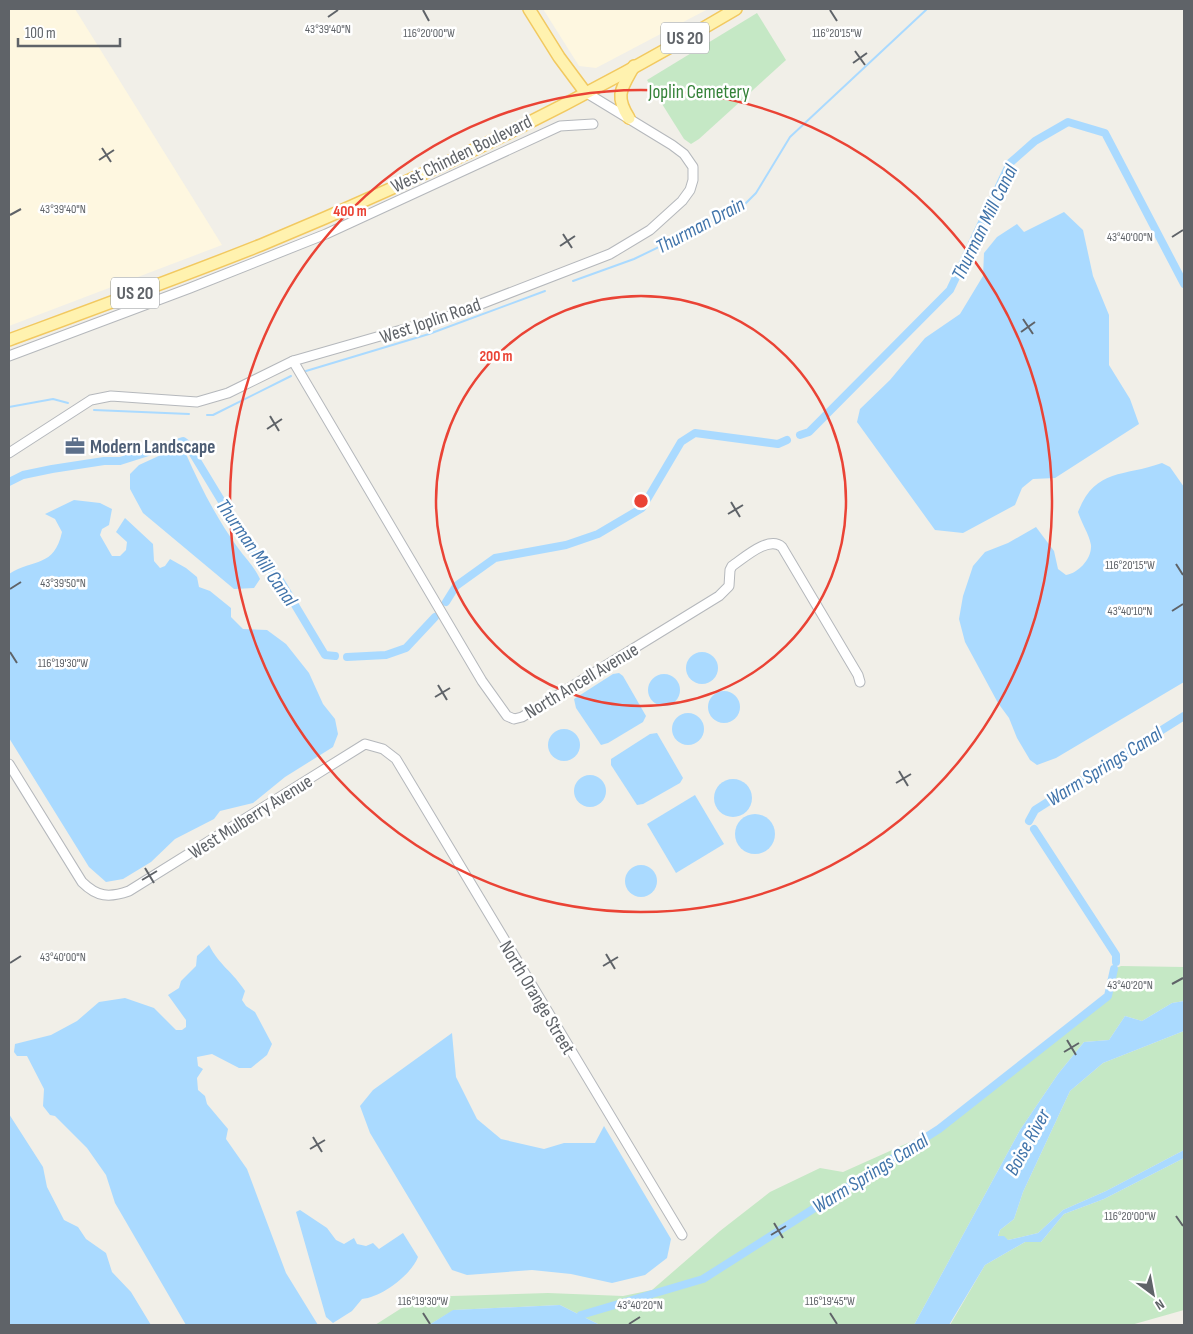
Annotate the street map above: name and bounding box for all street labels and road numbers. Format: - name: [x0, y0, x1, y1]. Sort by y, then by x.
- road number: US 20: [661, 22, 709, 54]
- street label: West Chinden Boulevard: [387, 110, 536, 198]
- road number: US 20: [111, 278, 159, 308]
- street label: West Joplin Road: [377, 293, 484, 349]
- street label: North Ancell Avenue: [521, 638, 643, 724]
- street label: West Mulberry Avenue: [185, 770, 317, 865]
- street label: North Orange Street: [494, 937, 580, 1059]

